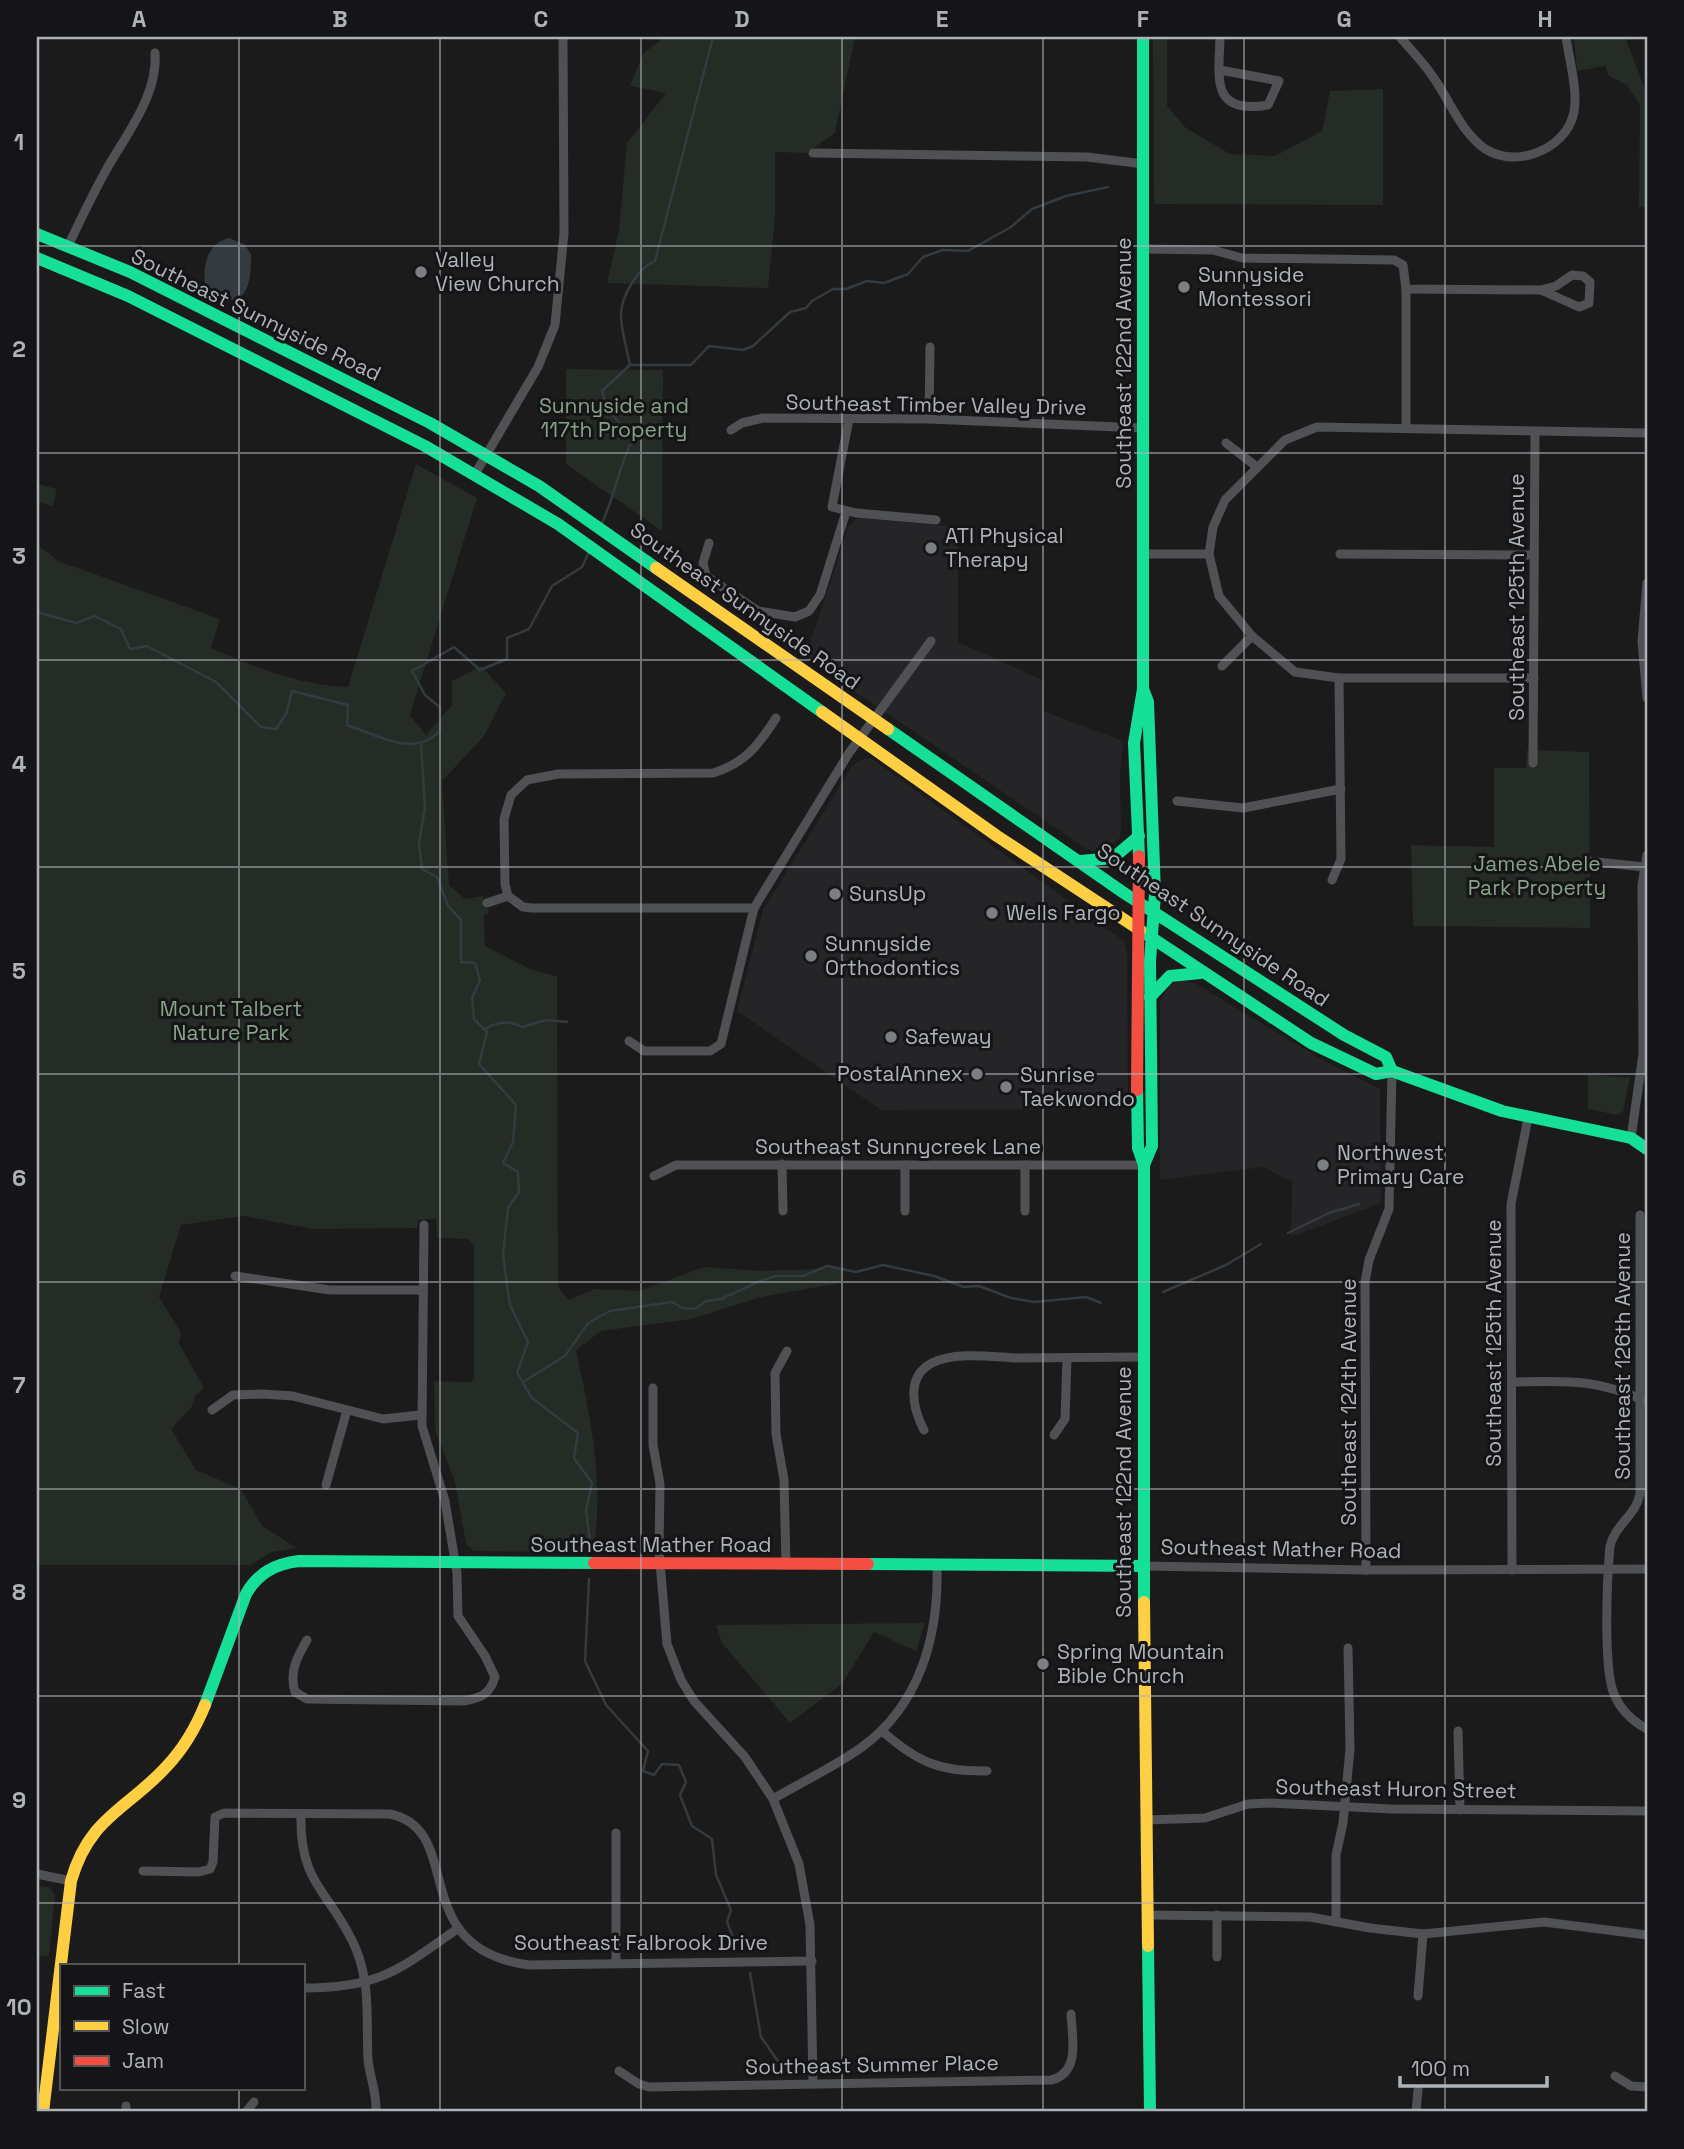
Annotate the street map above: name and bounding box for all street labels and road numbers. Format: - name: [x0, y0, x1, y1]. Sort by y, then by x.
- street label: Southeast 122nd Avenue: [1110, 237, 1137, 489]
- street label: Southeast Sunnyside Road: [127, 242, 386, 387]
- street label: Southeast Timber Valley Drive: [785, 388, 1087, 421]
- street label: Southeast 125th Avenue: [1503, 473, 1530, 721]
- street label: Southeast Sunnyside Road: [625, 516, 866, 695]
- street label: Southeast Sunnyside Road: [1092, 837, 1335, 1013]
- street label: Southeast Sunnycreek Lane: [755, 1133, 1041, 1160]
- street label: Southeast 125th Avenue: [1480, 1219, 1507, 1467]
- street label: Southeast 126th Avenue: [1609, 1232, 1636, 1480]
- street label: Southeast 124th Avenue: [1335, 1278, 1362, 1526]
- street label: Southeast 122nd Avenue: [1110, 1366, 1137, 1618]
- street label: Southeast Mather Road: [531, 1531, 771, 1558]
- street label: Southeast Mather Road: [1160, 1533, 1402, 1564]
- street label: Southeast Huron Street: [1275, 1773, 1517, 1804]
- street label: Southeast Falbrook Drive: [514, 1929, 768, 1956]
- street label: Southeast Summer Place: [745, 2049, 999, 2080]

